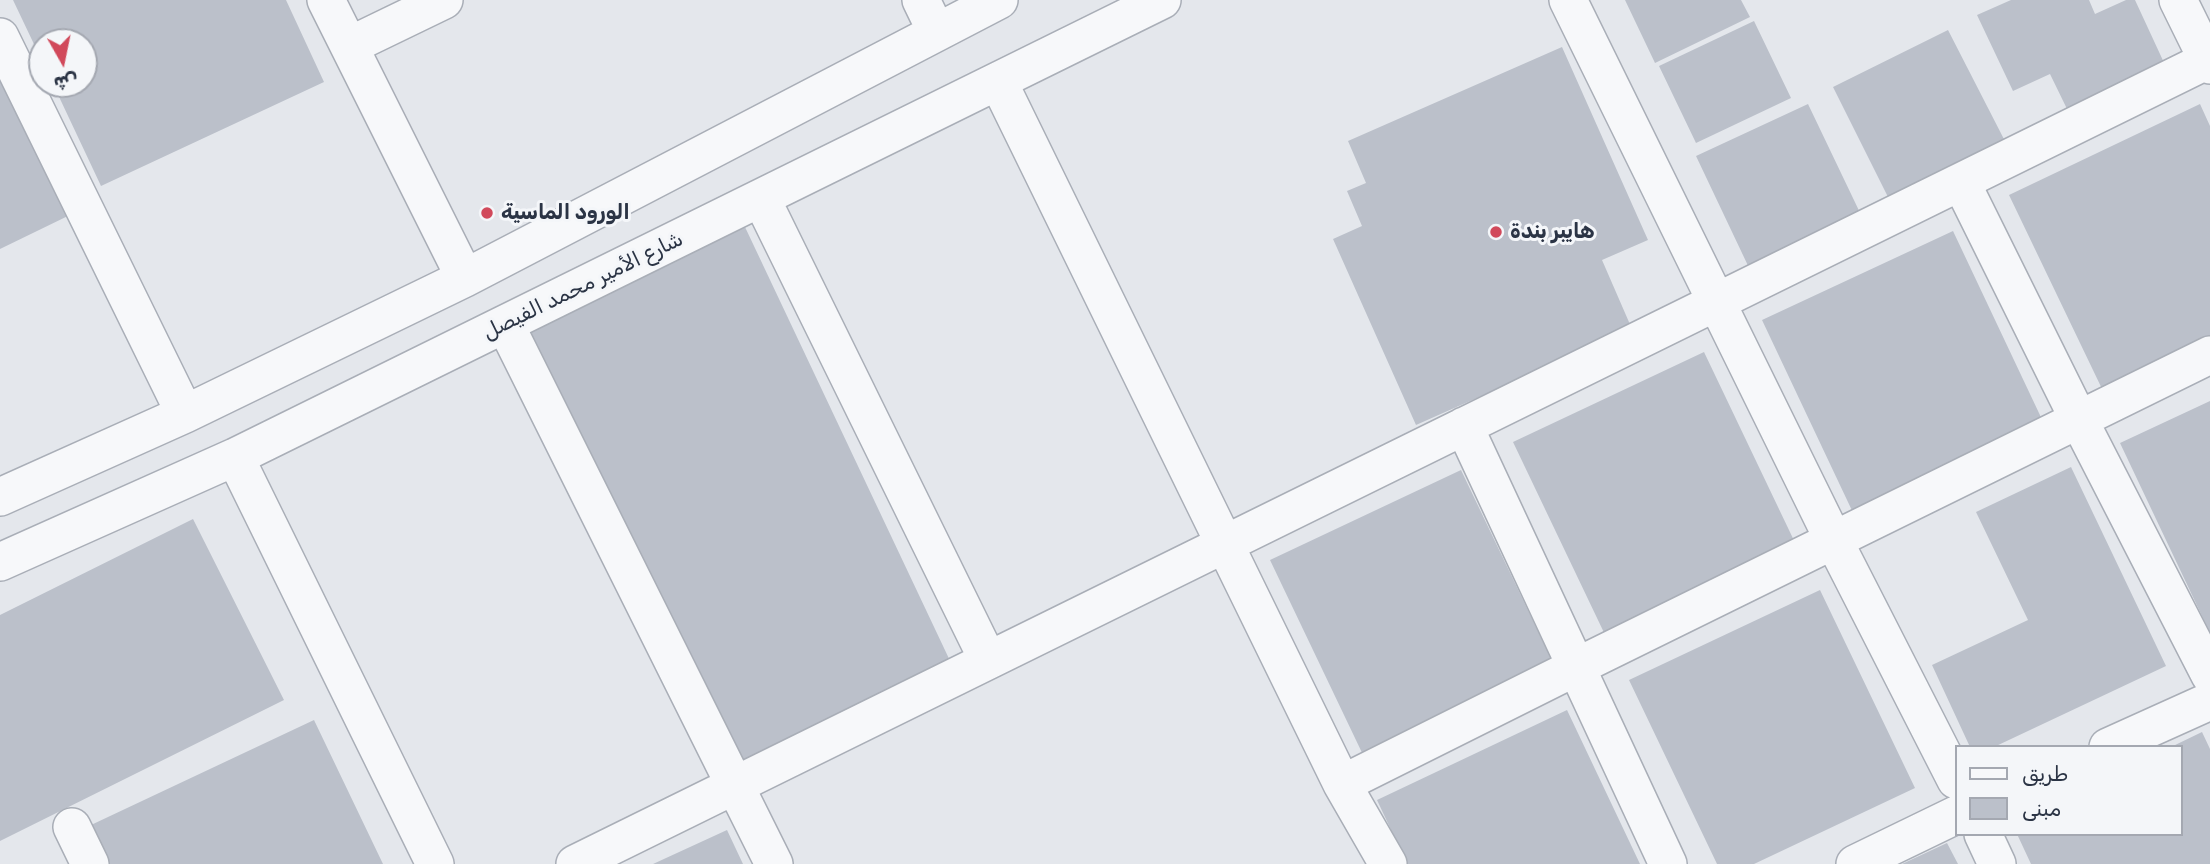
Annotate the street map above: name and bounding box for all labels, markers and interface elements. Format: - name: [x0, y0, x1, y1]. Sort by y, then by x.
- north arrow: [28, 28, 98, 98]
- text: ش: [52, 69, 80, 96]
- place label: الورود الماسية: [501, 200, 630, 226]
- marker: الورود الماسية: [479, 205, 495, 221]
- place label: هايبر بندة: [1510, 219, 1595, 245]
- marker: هايبر بندة: [1488, 224, 1504, 240]
- street label: شارع الأمير محمد الفيصل: [479, 226, 687, 346]
- legend: [1954, 745, 2182, 836]
- text: طريق: [2022, 761, 2068, 786]
- text: مبنى: [2022, 796, 2061, 821]

